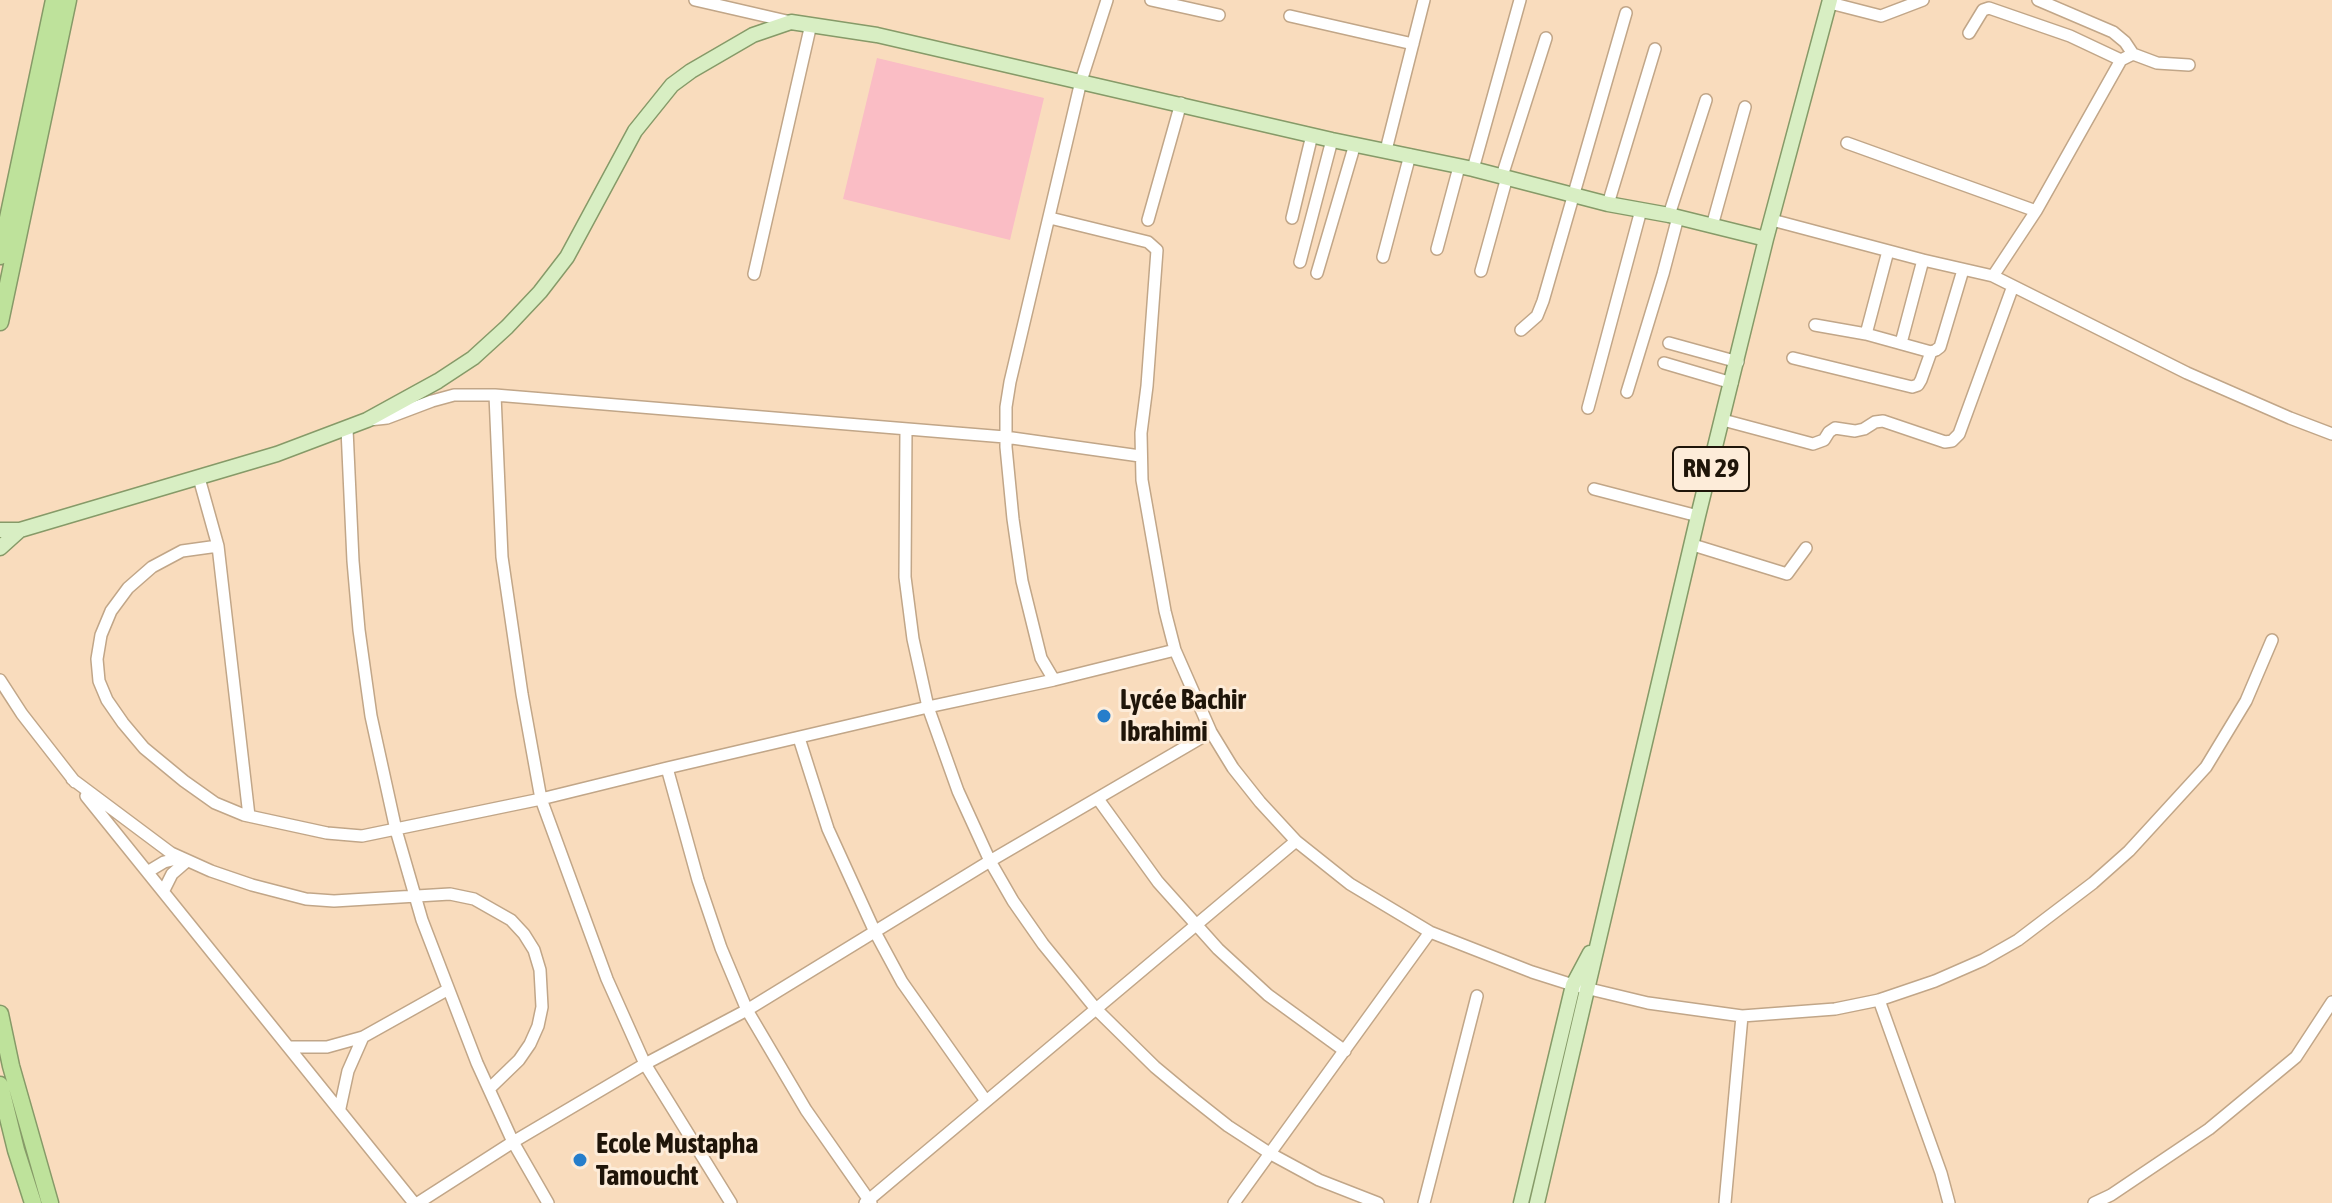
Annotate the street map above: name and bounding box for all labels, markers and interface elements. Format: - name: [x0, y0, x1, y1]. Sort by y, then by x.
- road number: RN 29: [1673, 447, 1749, 491]
- place label: Lycée Bachir Ibrahimi: [1120, 683, 1246, 749]
- marker: Lycée Bachir Ibrahimi: [1095, 707, 1113, 725]
- place label: Ecole Mustapha Tamoucht: [596, 1127, 758, 1193]
- marker: Ecole Mustapha Tamoucht: [571, 1151, 589, 1169]

